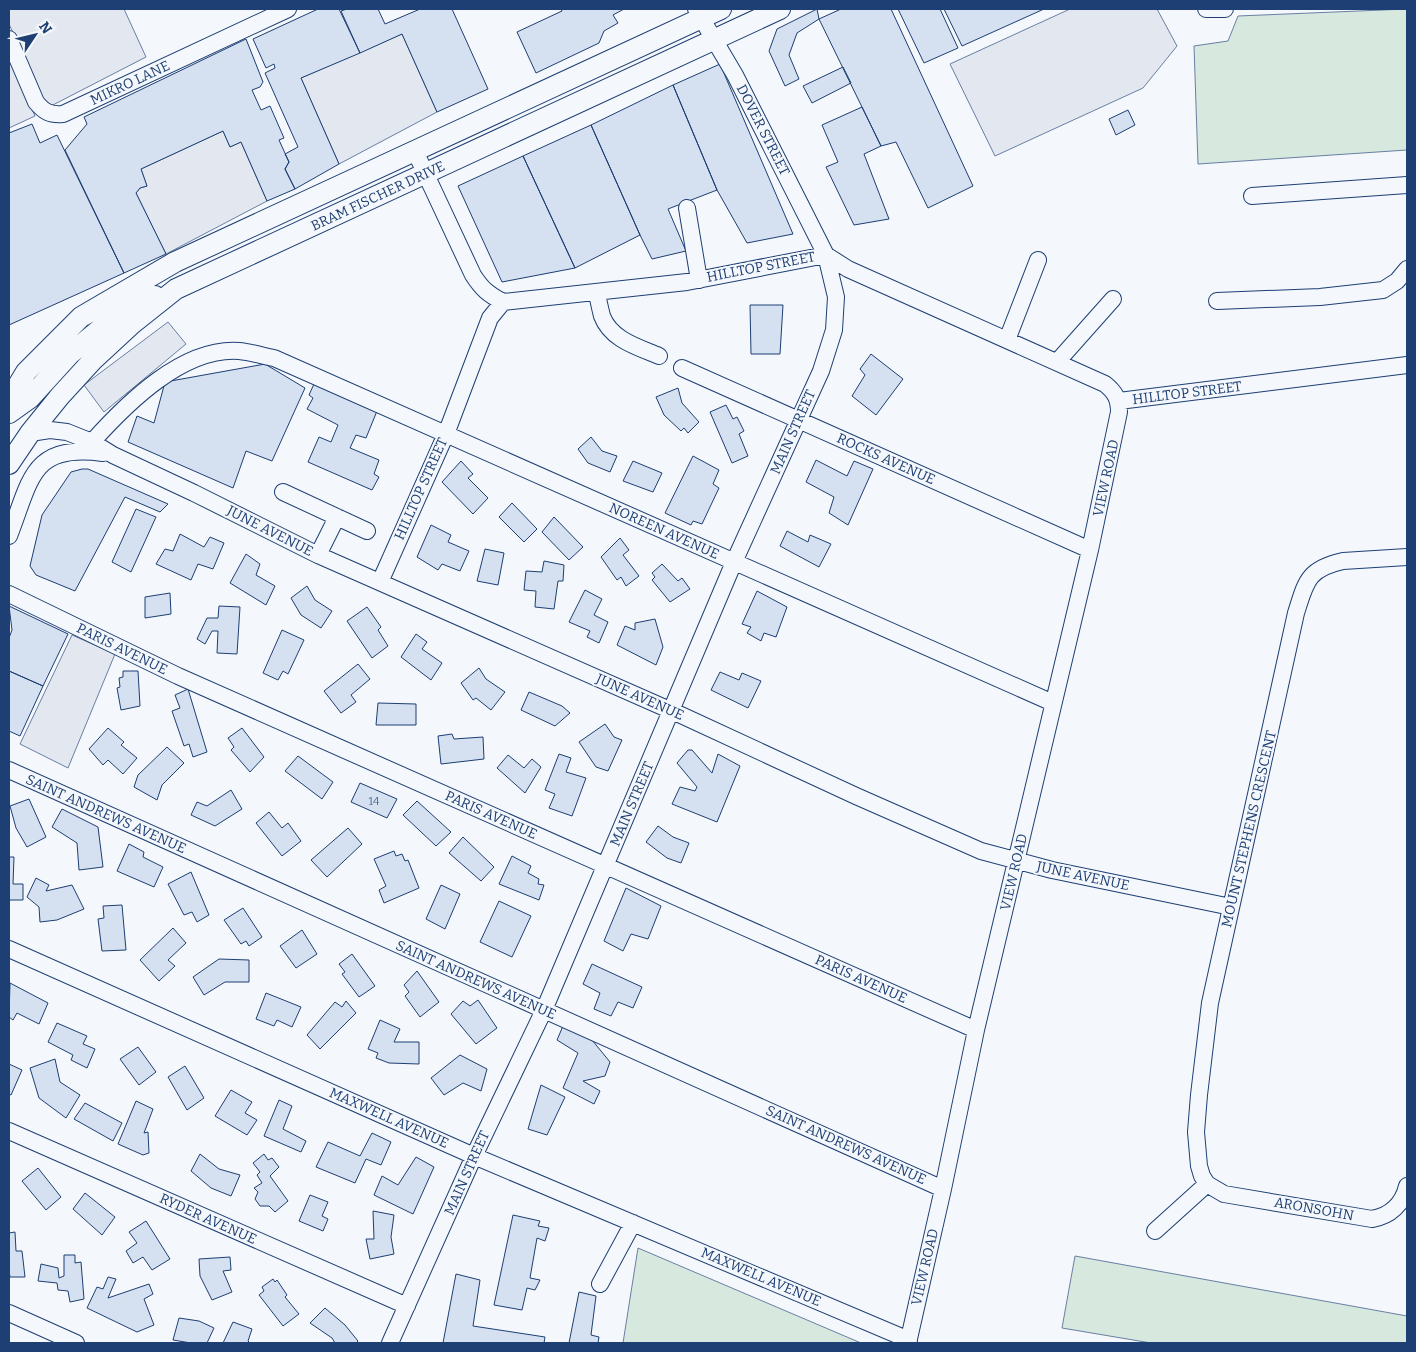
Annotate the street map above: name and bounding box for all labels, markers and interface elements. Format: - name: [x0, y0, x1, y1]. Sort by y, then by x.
- north arrow: [10, 10, 60, 60]
- text: N: [35, 19, 55, 37]
- street label: MIKRO LANE: [87, 57, 173, 109]
- street label: DOVER STREET: [733, 82, 793, 178]
- street label: BRAM FISCHER DRIVE: [308, 157, 448, 235]
- street label: HILLTOP STREET: [705, 248, 817, 286]
- street label: HILLTOP STREET: [1131, 378, 1243, 408]
- street label: MAIN STREET: [767, 387, 819, 477]
- street label: ROCKS AVENUE: [834, 430, 938, 488]
- street label: HILLTOP STREET: [391, 435, 451, 543]
- street label: VIEW ROAD: [1090, 438, 1122, 518]
- street label: NOREEN AVENUE: [606, 499, 722, 563]
- street label: JUNE AVENUE: [223, 502, 316, 560]
- street label: PARIS AVENUE: [74, 620, 170, 678]
- street label: JUNE AVENUE: [593, 670, 687, 724]
- street label: MOUNT STEPHENS CRESCENT: [1218, 729, 1280, 929]
- street label: MAIN STREET: [607, 759, 657, 849]
- street label: SAINT ANDREWS AVENUE: [23, 771, 189, 857]
- street label: PARIS AVENUE: [442, 787, 540, 843]
- house number: 14: [369, 795, 380, 808]
- street label: VIEW ROAD: [997, 832, 1031, 912]
- street label: JUNE AVENUE: [1034, 858, 1131, 894]
- street label: SAINT ANDREWS AVENUE: [393, 937, 559, 1023]
- street label: PARIS AVENUE: [812, 951, 910, 1007]
- street label: MAXWELL AVENUE: [327, 1084, 451, 1152]
- street label: SAINT ANDREWS AVENUE: [763, 1102, 929, 1188]
- street label: MAIN STREET: [441, 1128, 493, 1218]
- street label: RYDER AVENUE: [157, 1190, 259, 1248]
- street label: ARONSOHN: [1273, 1194, 1355, 1224]
- street label: VIEW ROAD: [908, 1227, 942, 1307]
- street label: MAXWELL AVENUE: [698, 1244, 824, 1310]

